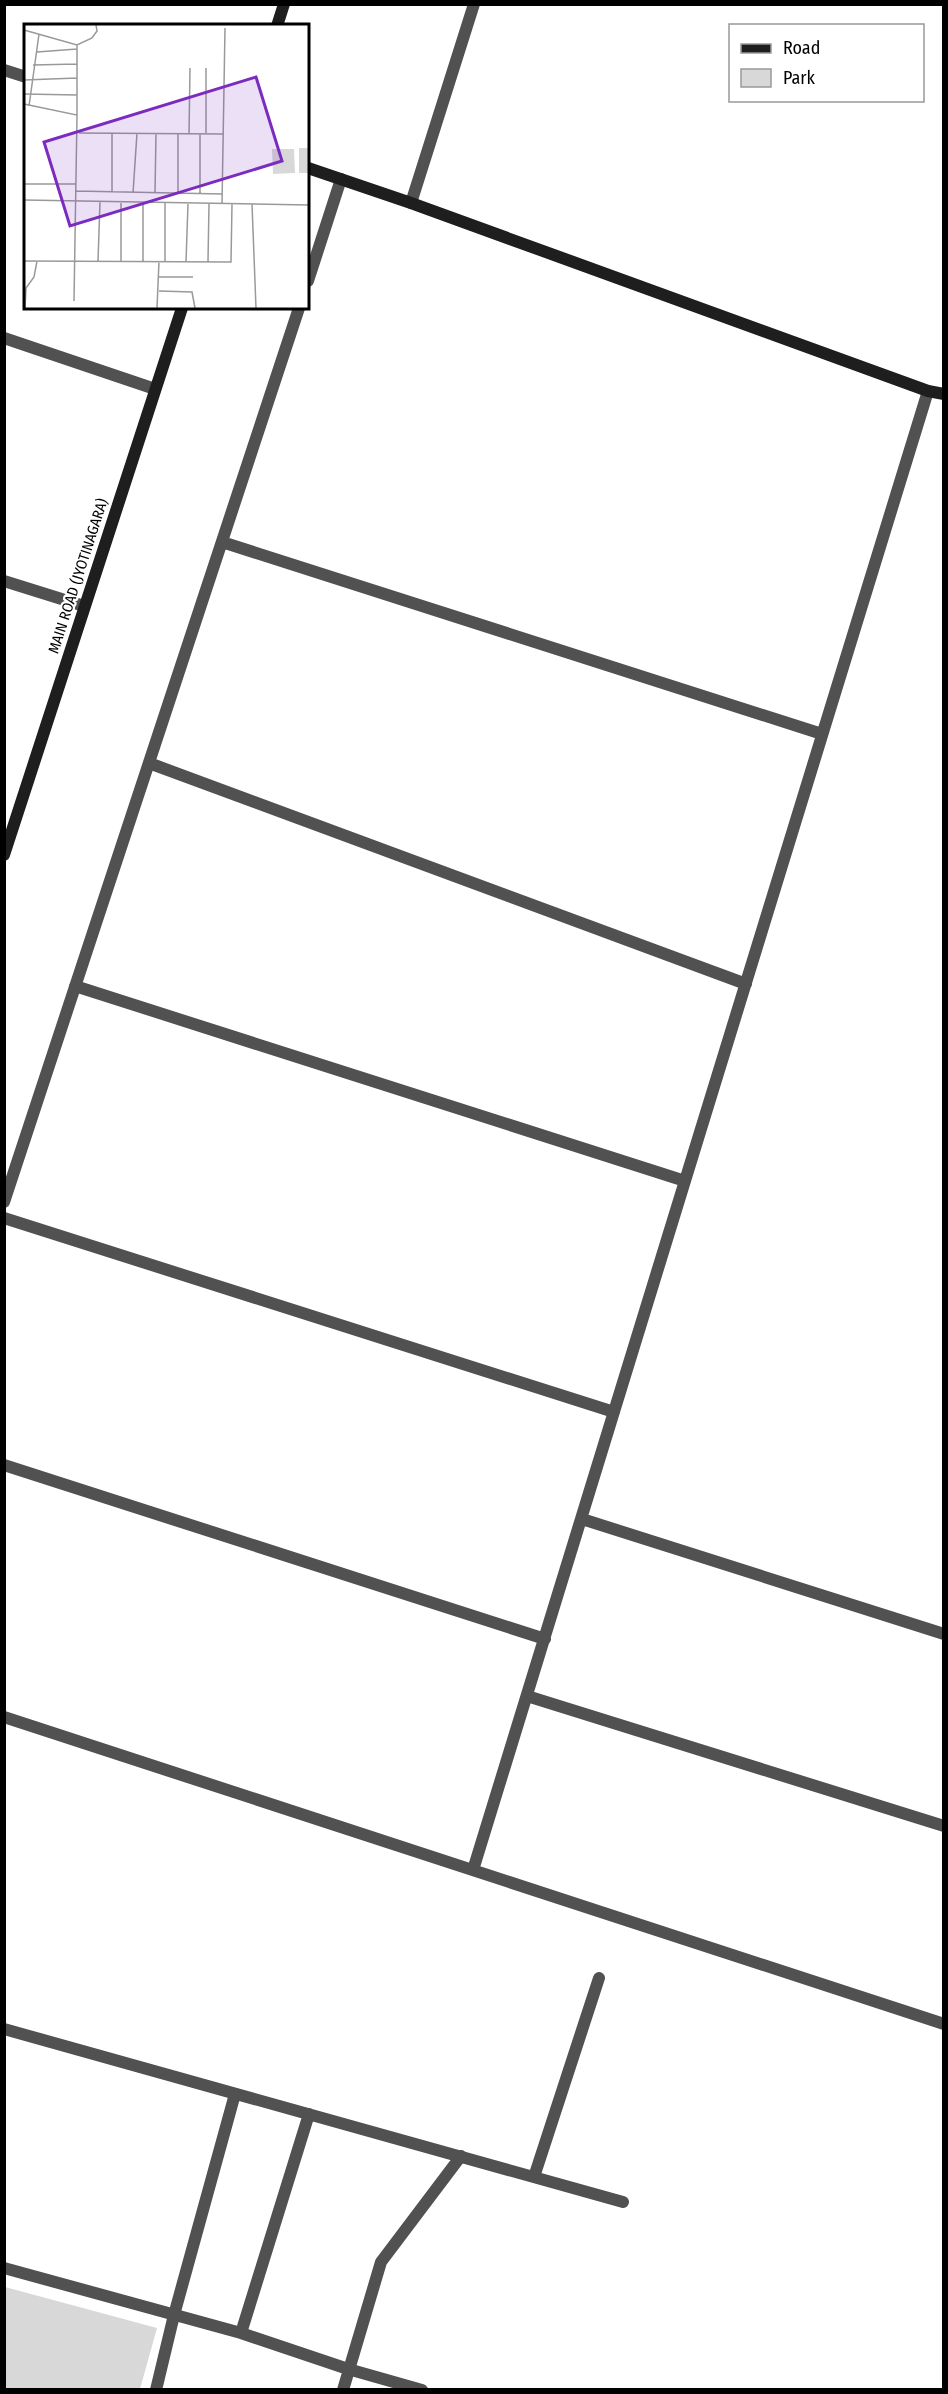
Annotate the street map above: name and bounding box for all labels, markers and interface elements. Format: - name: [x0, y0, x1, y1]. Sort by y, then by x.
- inset map: [24, 24, 309, 309]
- legend: [729, 24, 924, 102]
- text: Road: [783, 37, 820, 59]
- text: Park: [783, 67, 816, 89]
- street label: MAIN ROAD (JYOTINAGARA): [44, 496, 112, 656]

